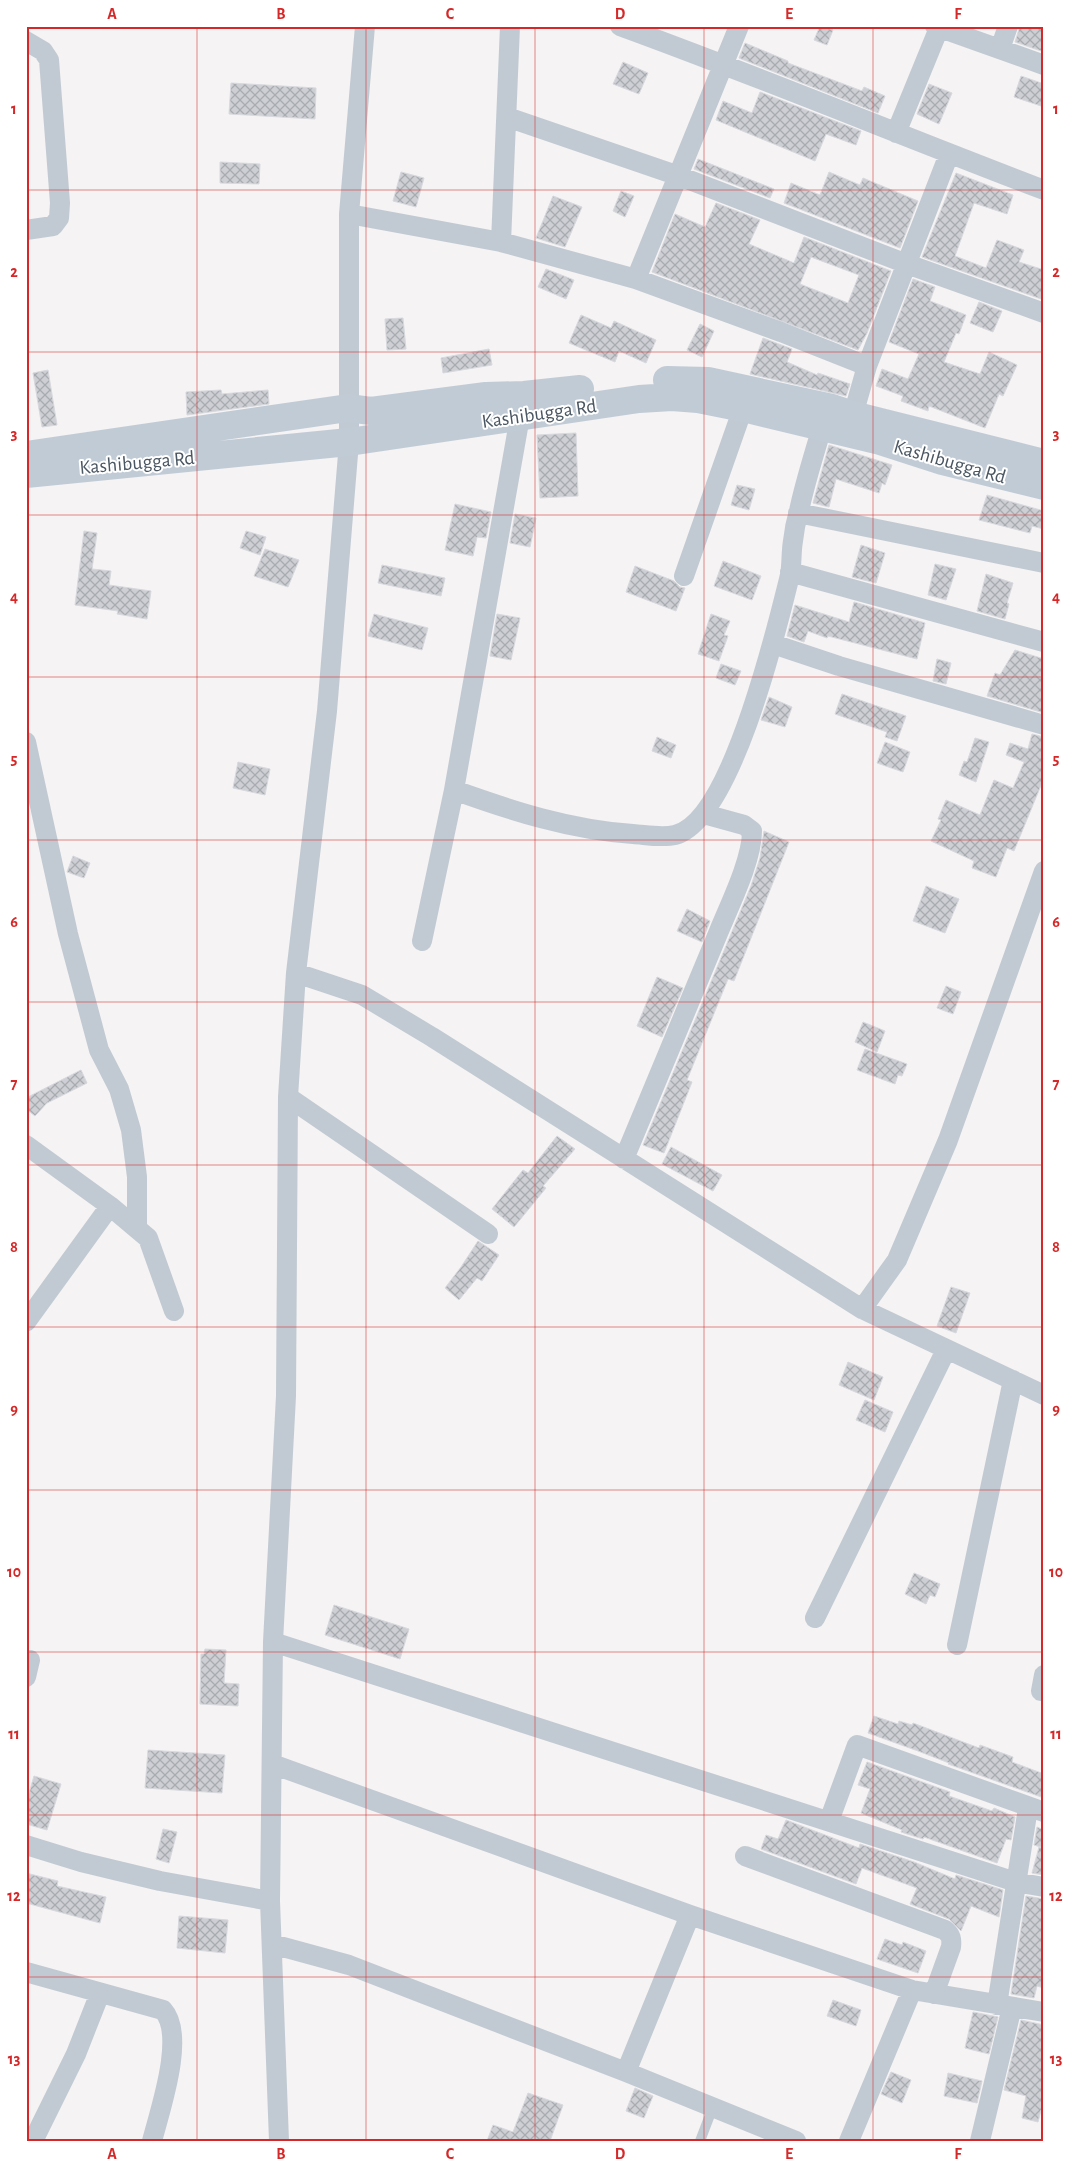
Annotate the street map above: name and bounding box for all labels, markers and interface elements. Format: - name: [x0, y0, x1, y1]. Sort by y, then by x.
- text: A: [107, 6, 117, 22]
- text: B: [276, 6, 286, 22]
- text: C: [446, 6, 455, 22]
- text: D: [615, 6, 626, 22]
- text: E: [785, 6, 793, 22]
- text: F: [954, 6, 962, 22]
- text: 1: [11, 101, 17, 117]
- text: 1: [1053, 101, 1059, 117]
- text: 2: [10, 264, 18, 280]
- text: 2: [1052, 264, 1060, 280]
- street label: Kashibugga Rd: [481, 396, 598, 432]
- text: 3: [11, 426, 18, 442]
- text: 3: [1053, 426, 1060, 442]
- street label: Kashibugga Rd: [891, 436, 1008, 488]
- street label: Kashibugga Rd: [79, 448, 196, 478]
- text: 4: [10, 589, 18, 605]
- text: 4: [1052, 589, 1060, 605]
- text: 5: [11, 751, 18, 767]
- text: 5: [1053, 751, 1060, 767]
- text: 6: [10, 914, 18, 930]
- text: 6: [1052, 914, 1060, 930]
- text: 7: [11, 1076, 18, 1092]
- text: 7: [1053, 1076, 1060, 1092]
- text: 8: [10, 1239, 18, 1255]
- text: 8: [1052, 1239, 1060, 1255]
- text: 9: [10, 1401, 18, 1417]
- text: 9: [1052, 1401, 1060, 1417]
- text: 10: [7, 1564, 21, 1580]
- text: 10: [1049, 1564, 1063, 1580]
- text: 11: [8, 1726, 20, 1742]
- text: 11: [1050, 1726, 1062, 1742]
- text: 12: [7, 1888, 21, 1904]
- text: 12: [1049, 1888, 1063, 1904]
- text: 13: [8, 2051, 20, 2067]
- text: 13: [1050, 2051, 1062, 2067]
- text: A: [107, 2146, 117, 2162]
- text: B: [276, 2146, 286, 2162]
- text: C: [446, 2146, 455, 2162]
- text: D: [615, 2146, 626, 2162]
- text: E: [785, 2146, 793, 2162]
- text: F: [954, 2146, 962, 2162]

